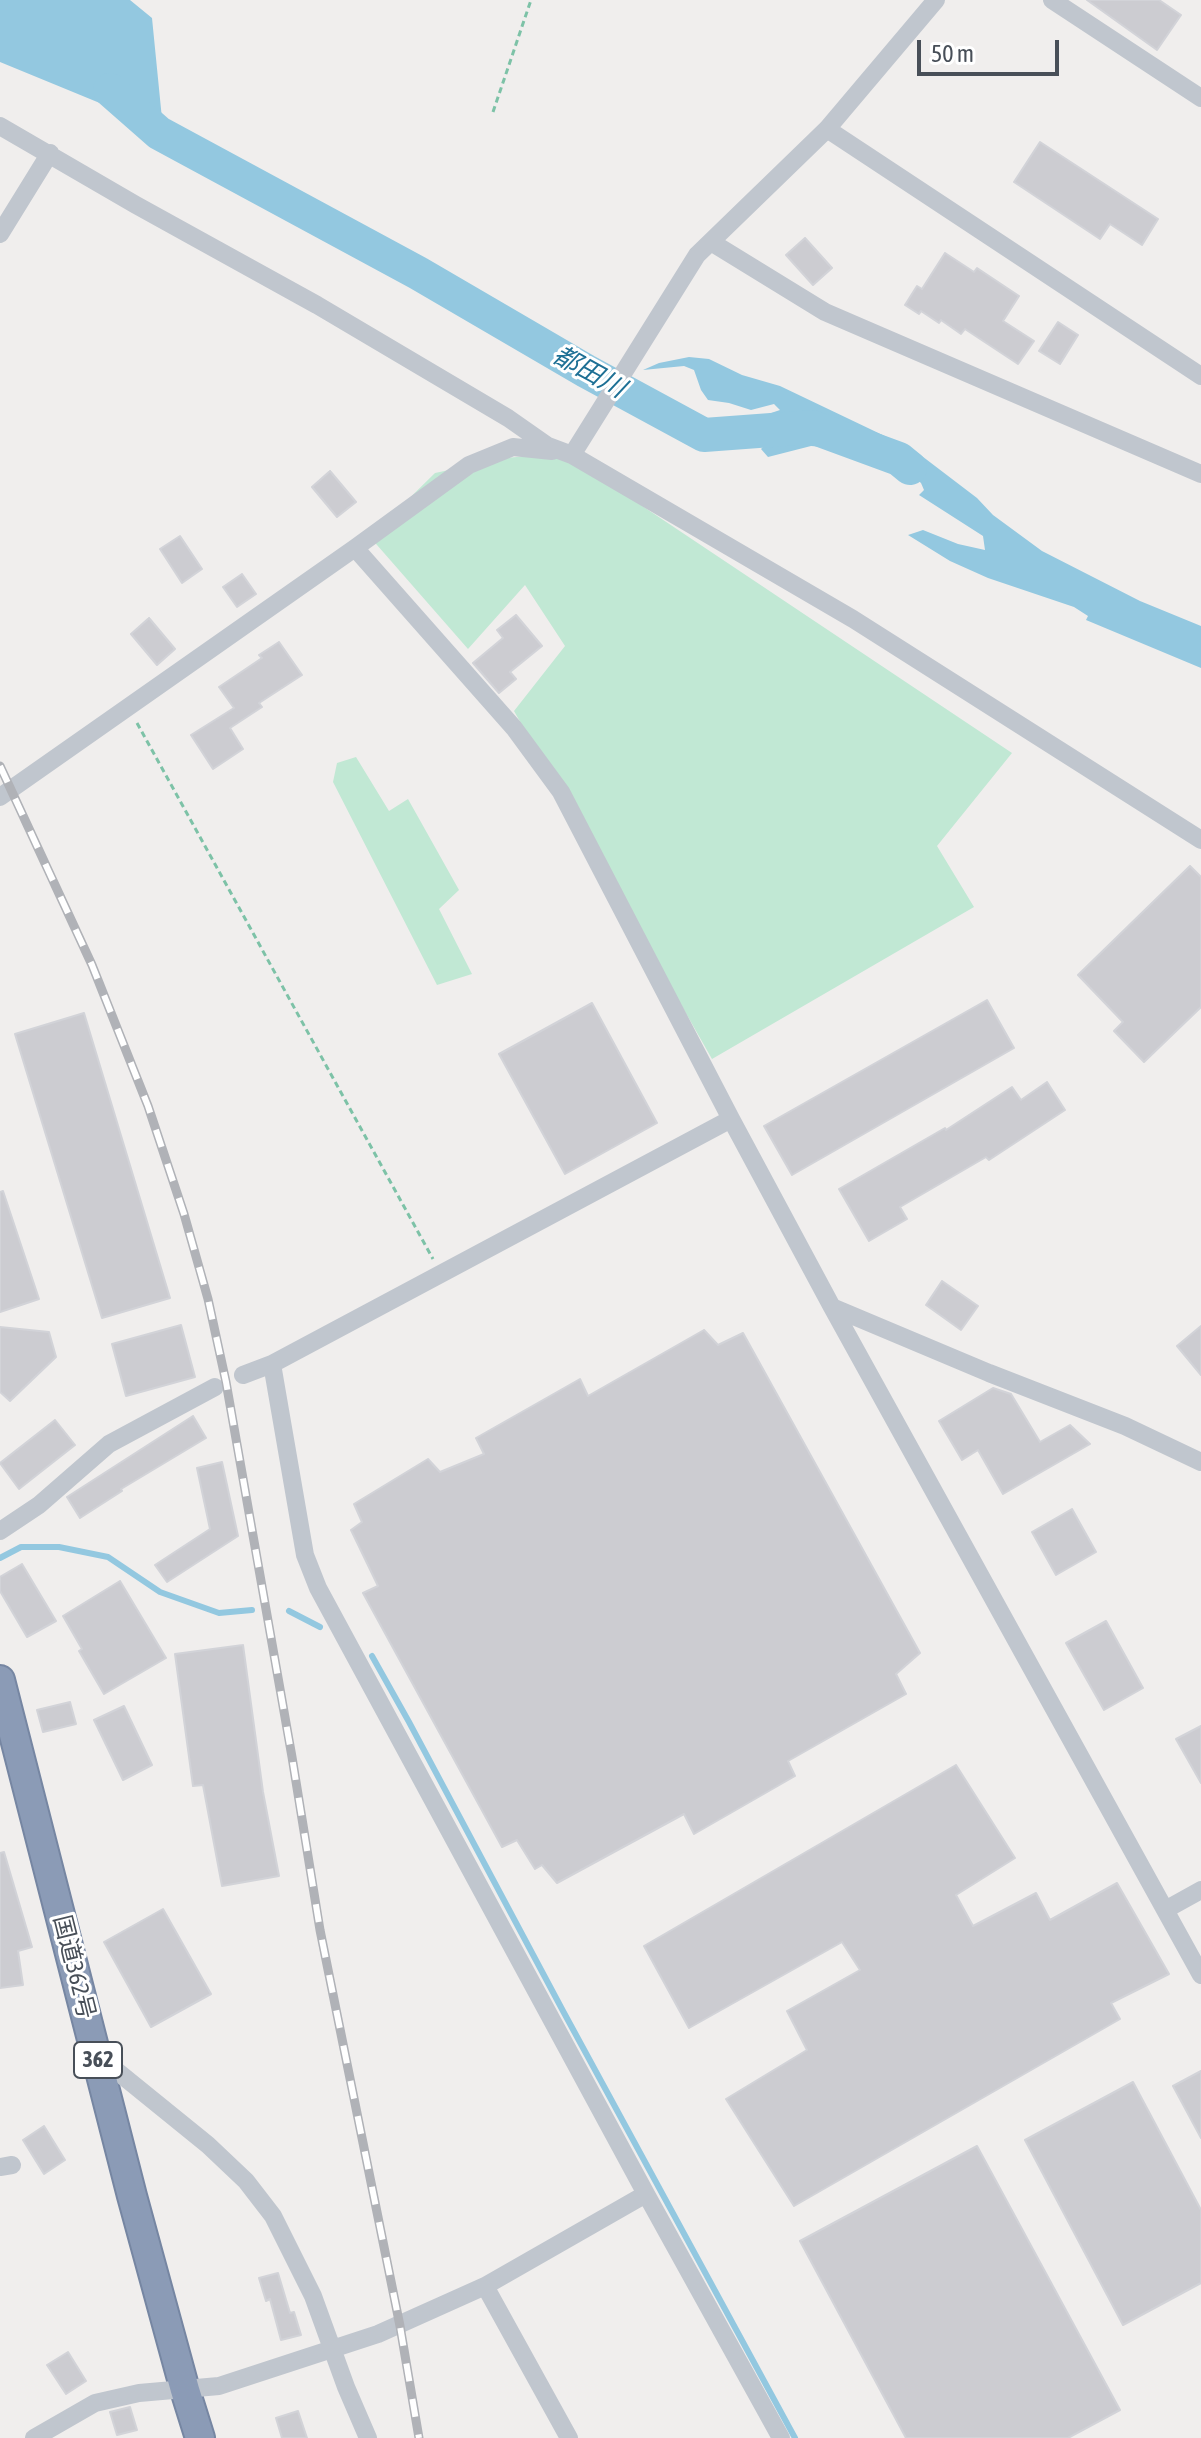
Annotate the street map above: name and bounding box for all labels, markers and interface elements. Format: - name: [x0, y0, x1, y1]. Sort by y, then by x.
- scale bar: [921, 24, 1063, 74]
- text: 50 m: [931, 40, 974, 67]
- water label: 都田川: [547, 339, 631, 405]
- street label: 国道362号: [47, 1912, 101, 2022]
- road number: 362: [74, 2042, 122, 2078]

